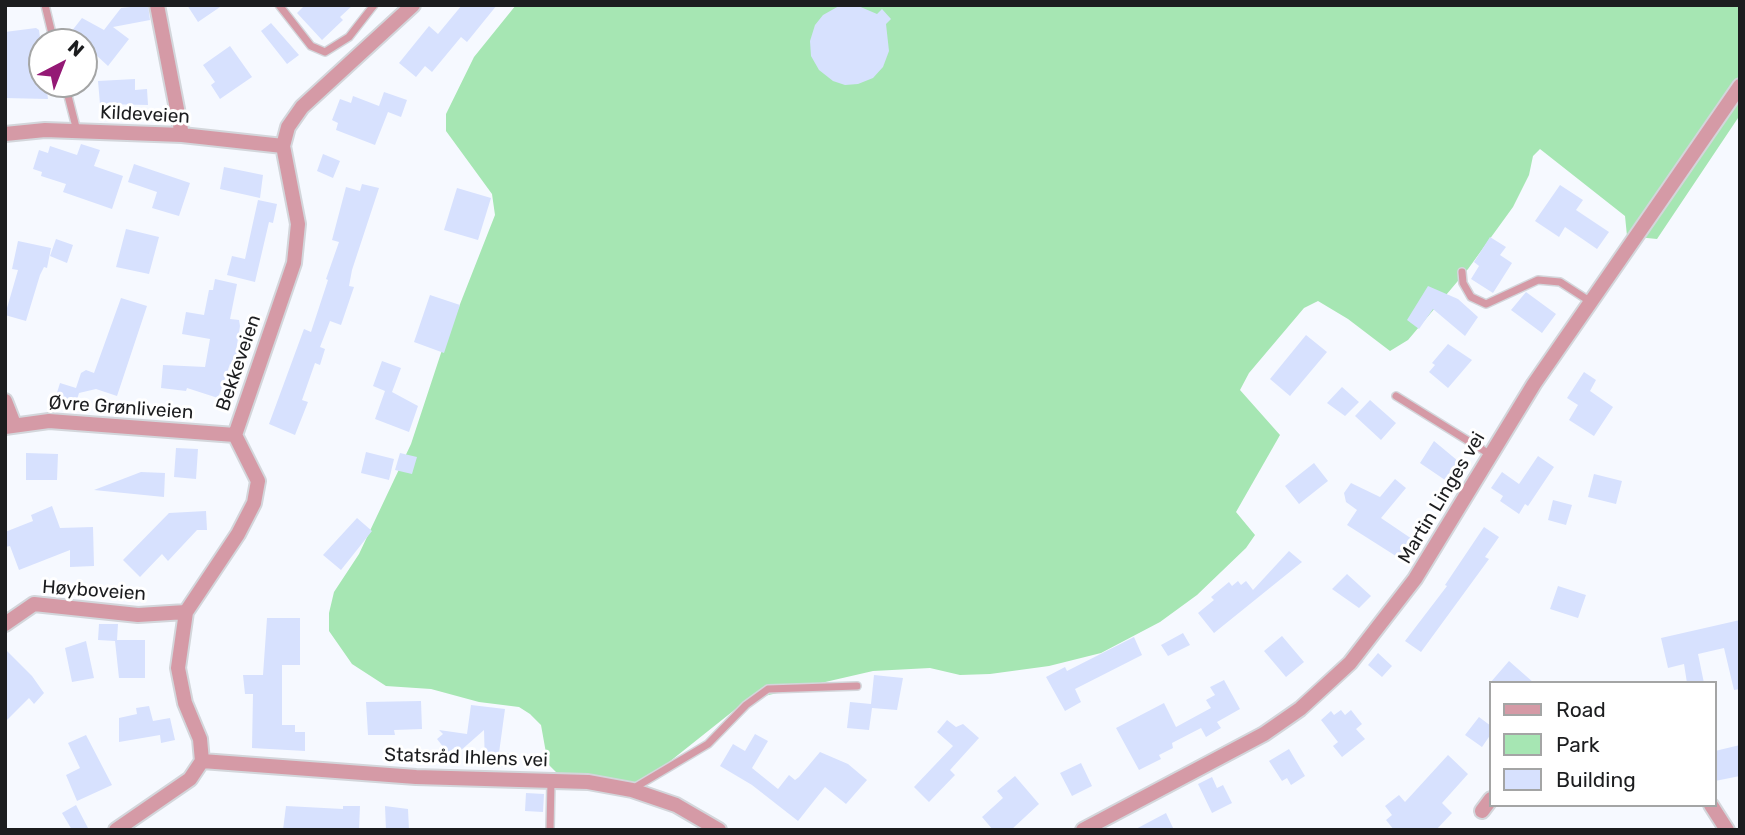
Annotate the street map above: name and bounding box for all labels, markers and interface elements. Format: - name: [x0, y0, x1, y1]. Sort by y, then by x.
- north arrow: [28, 28, 98, 98]
- text: N: [63, 35, 89, 62]
- street label: Kildeveien: [100, 101, 190, 129]
- street label: Bekkeveien: [212, 312, 266, 414]
- street label: Øvre Grønliveien: [48, 392, 194, 424]
- street label: Martin Linges vei: [1394, 428, 1490, 568]
- street label: Høyboveien: [41, 576, 147, 606]
- legend: [1490, 681, 1717, 807]
- text: Road: [1556, 697, 1606, 722]
- text: Park: [1556, 732, 1600, 757]
- street label: Statsråd Ihlens vei: [384, 744, 548, 772]
- text: Building: [1556, 767, 1636, 792]

